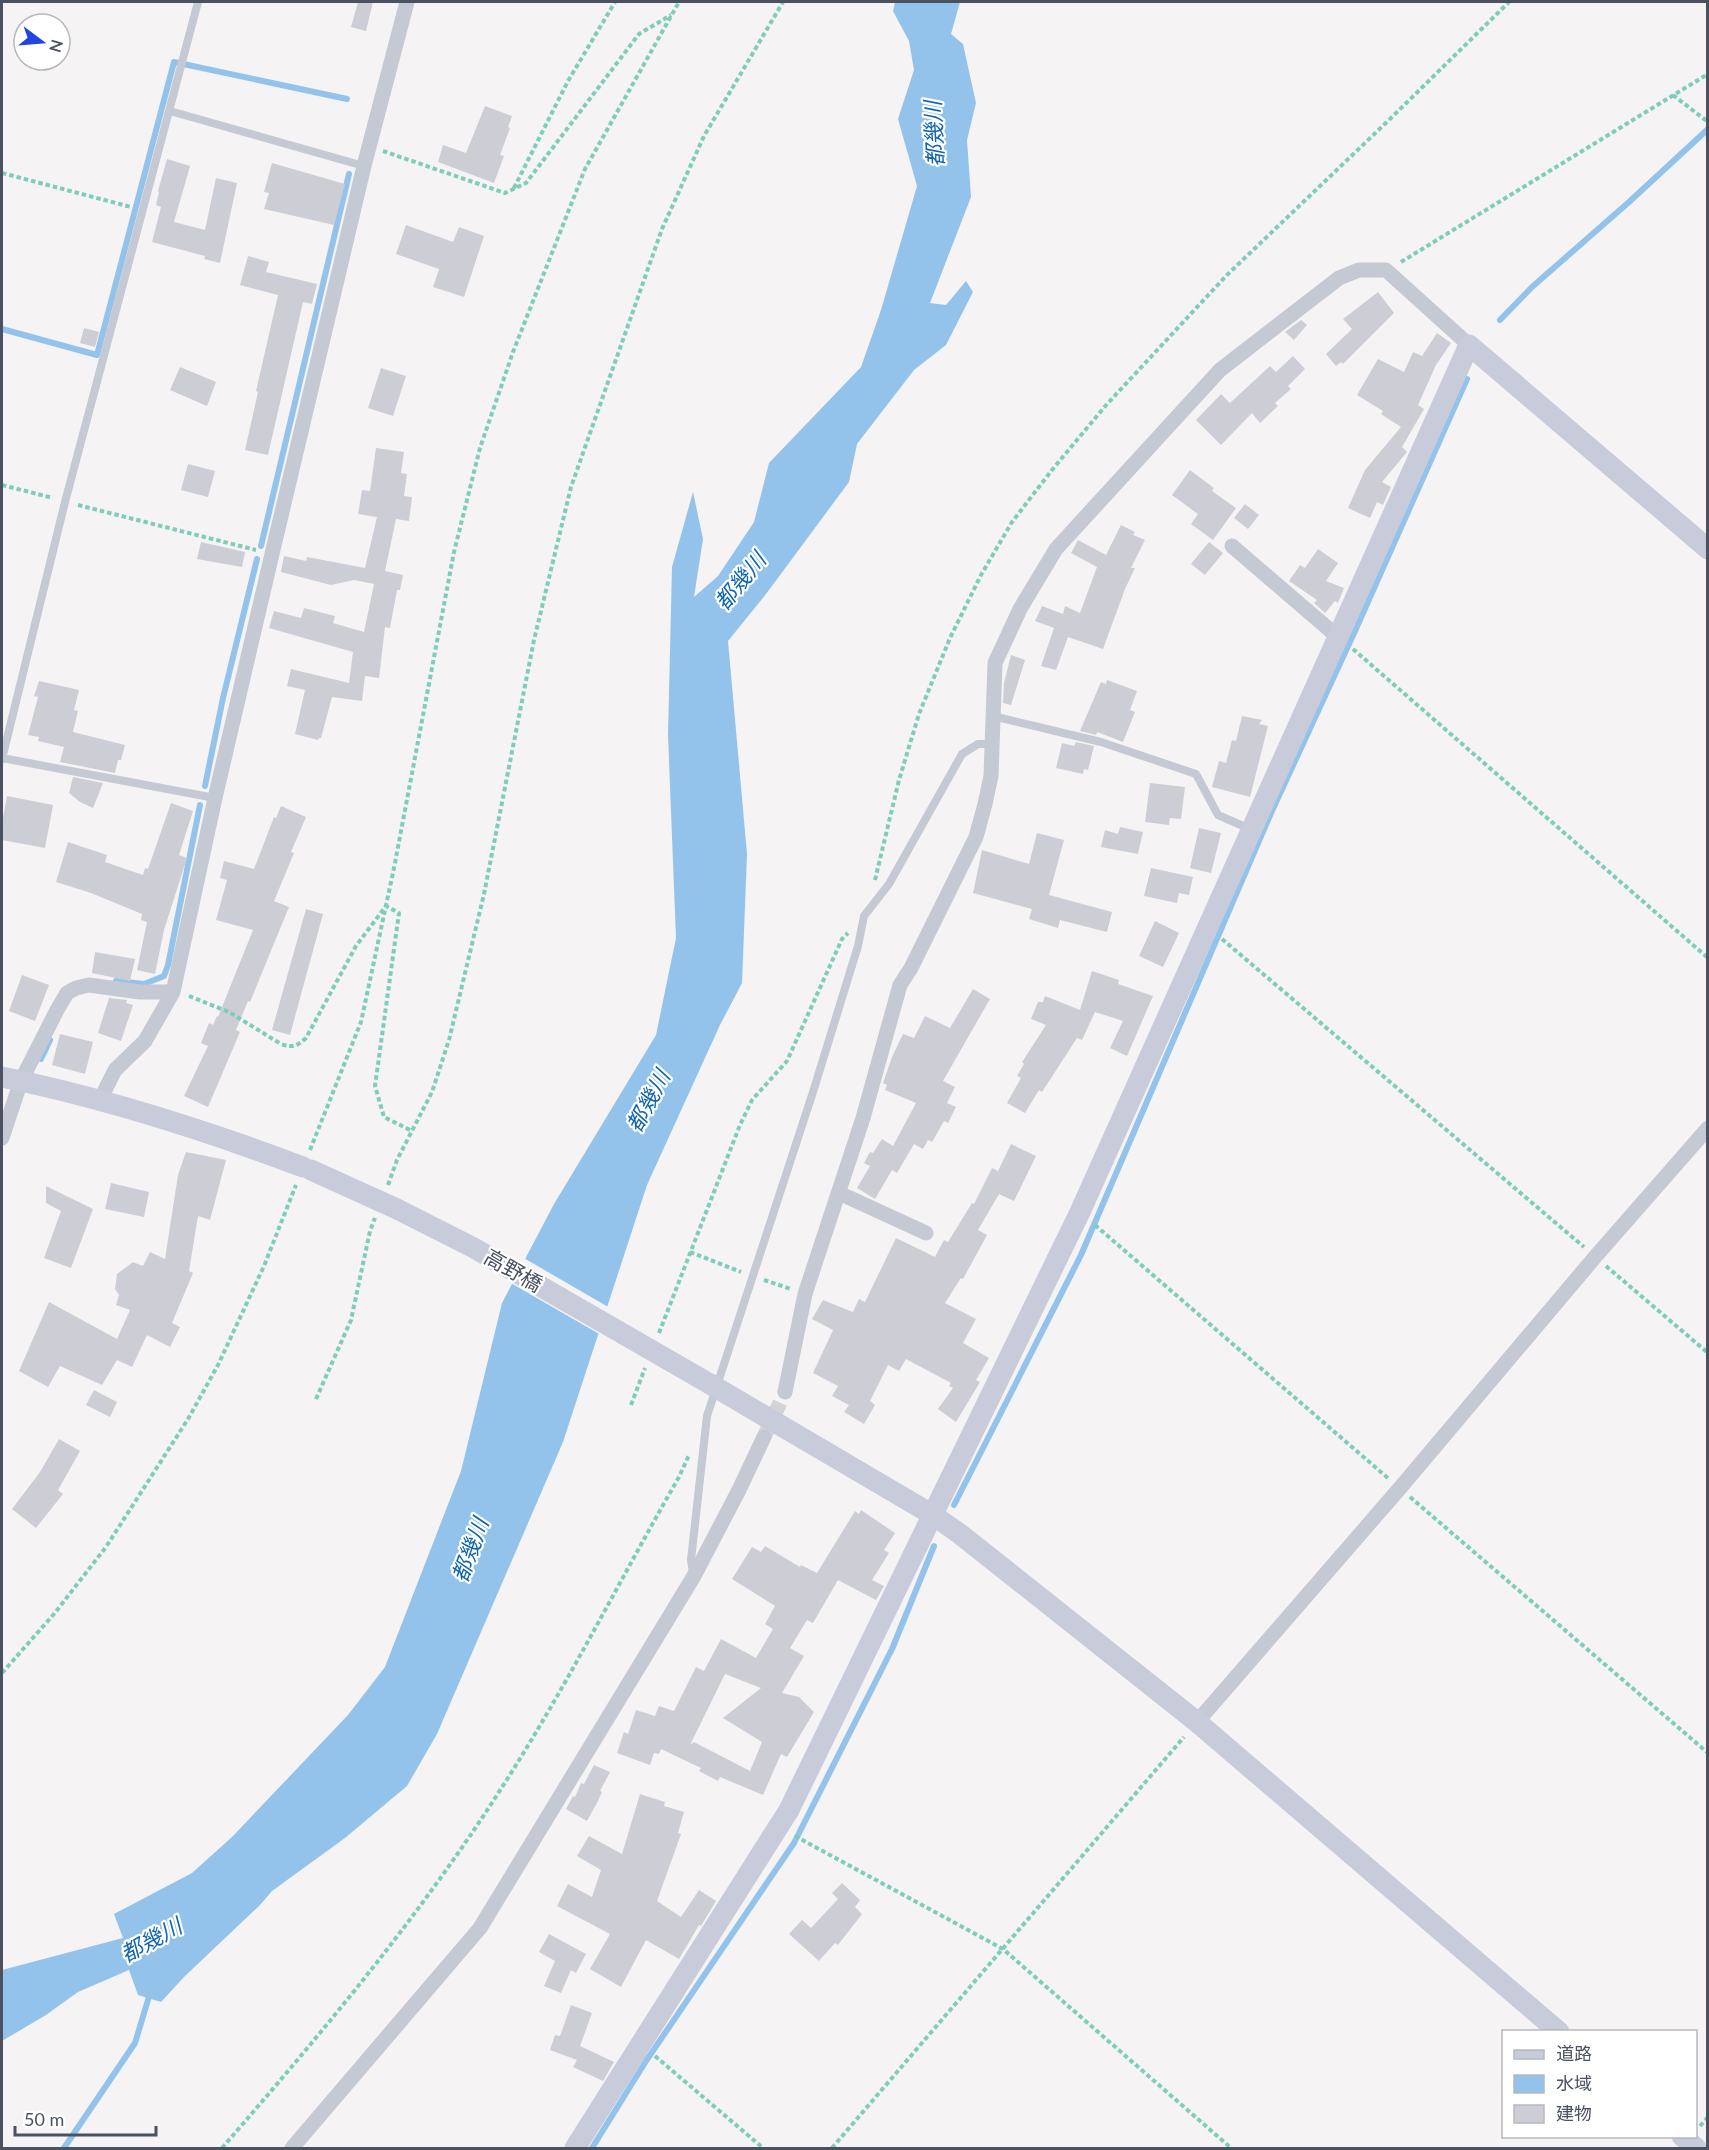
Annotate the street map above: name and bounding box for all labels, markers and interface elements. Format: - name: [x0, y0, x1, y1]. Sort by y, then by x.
- north arrow: [12, 12, 72, 72]
- text: N: [46, 38, 68, 55]
- water label: 都幾川: [918, 98, 949, 168]
- water label: 都幾川: [708, 545, 772, 615]
- water label: 都幾川: [620, 1064, 676, 1136]
- street label: 高野橋: [480, 1243, 547, 1296]
- water label: 都幾川: [446, 1512, 494, 1585]
- water label: 都幾川: [115, 1911, 188, 1967]
- legend: [1502, 2030, 1697, 2138]
- text: 道路: [1556, 2042, 1592, 2064]
- text: 水域: [1556, 2072, 1592, 2094]
- scale bar: [15, 2099, 156, 2137]
- text: 建物: [1556, 2102, 1592, 2124]
- text: 50 m: [24, 2108, 64, 2130]

